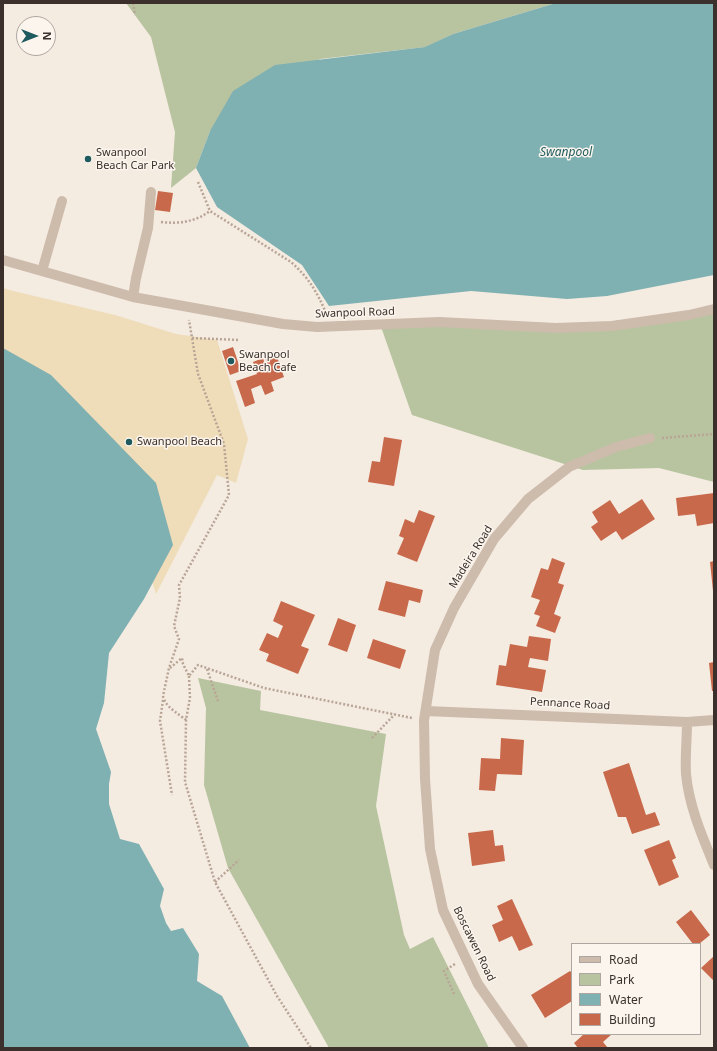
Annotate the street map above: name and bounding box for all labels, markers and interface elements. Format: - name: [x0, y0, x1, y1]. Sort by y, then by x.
- north arrow: [16, 16, 56, 56]
- text: N: [40, 32, 55, 40]
- place label: Swanpool Beach Car Park: [96, 146, 174, 172]
- water label: Swanpool: [540, 146, 592, 160]
- marker: Swanpool Beach Car Park: [83, 154, 93, 164]
- street label: Swanpool Road: [315, 305, 395, 321]
- place label: Swanpool Beach Cafe: [239, 348, 297, 374]
- marker: Swanpool Beach Cafe: [226, 356, 236, 366]
- place label: Swanpool Beach: [137, 435, 222, 449]
- marker: Swanpool Beach: [124, 437, 134, 447]
- street label: Madeira Road: [446, 523, 496, 591]
- street label: Pennance Road: [530, 695, 610, 713]
- street label: Boscawen Road: [450, 904, 498, 984]
- legend: [571, 943, 701, 1035]
- text: Road: [609, 951, 638, 968]
- text: Park: [609, 971, 634, 988]
- text: Water: [609, 991, 643, 1008]
- text: Building: [609, 1011, 656, 1028]

